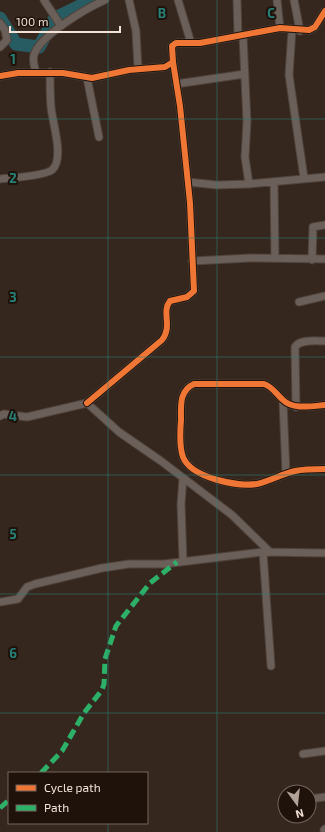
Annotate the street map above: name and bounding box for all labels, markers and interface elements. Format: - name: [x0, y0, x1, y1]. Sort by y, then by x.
- text: B: [158, 5, 166, 21]
- text: C: [267, 5, 275, 21]
- scale bar: [10, 8, 120, 34]
- text: 100 m: [16, 14, 48, 28]
- text: 1: [10, 51, 16, 67]
- text: 2: [9, 170, 17, 186]
- text: 3: [9, 289, 17, 305]
- text: 4: [9, 408, 17, 424]
- text: 5: [9, 526, 17, 542]
- text: 6: [9, 645, 17, 661]
- legend: [8, 772, 148, 824]
- text: Cycle path: [44, 780, 101, 794]
- north arrow: [277, 784, 317, 824]
- text: Path: [44, 800, 69, 814]
- text: N: [294, 807, 305, 821]

